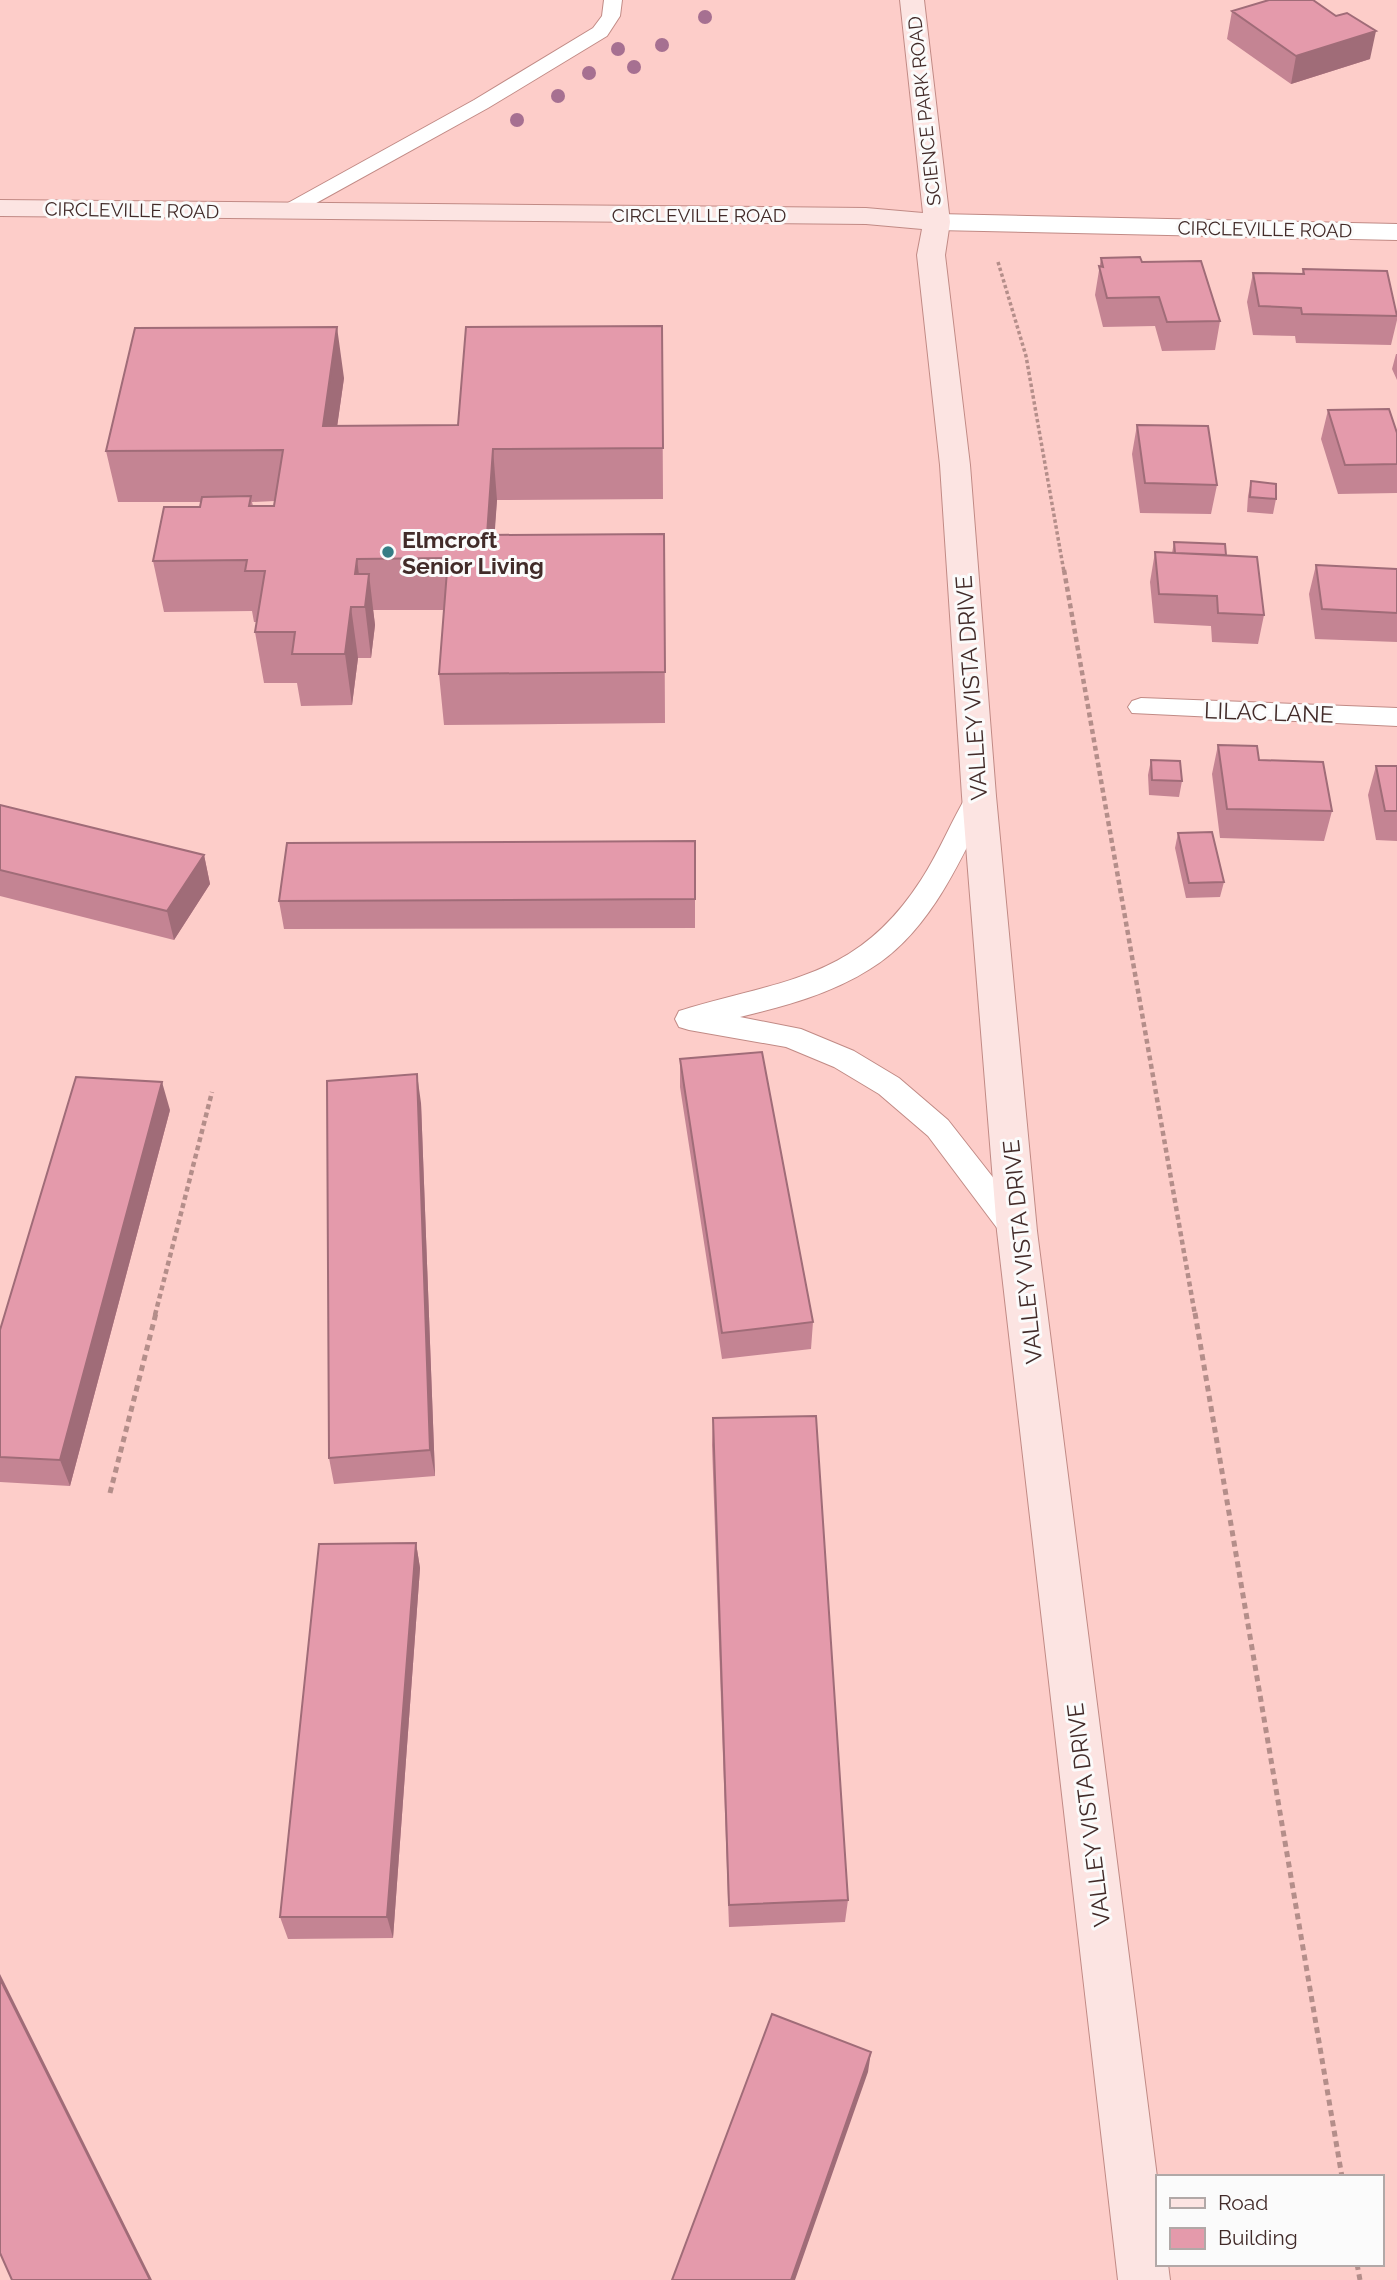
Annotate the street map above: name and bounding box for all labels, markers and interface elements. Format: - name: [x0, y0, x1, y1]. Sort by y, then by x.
- street label: SCIENCE PARK ROAD: [903, 15, 945, 207]
- street label: CIRCLEVILLE ROAD: [45, 197, 219, 223]
- street label: CIRCLEVILLE ROAD: [612, 204, 786, 226]
- street label: CIRCLEVILLE ROAD: [1178, 216, 1352, 242]
- place label: Elmcroft Senior Living: [402, 526, 544, 579]
- marker: Elmcroft Senior Living: [380, 544, 396, 560]
- street label: VALLEY VISTA DRIVE: [950, 575, 992, 801]
- street label: LILAC LANE: [1204, 696, 1334, 728]
- street label: VALLEY VISTA DRIVE: [997, 1139, 1047, 1365]
- street label: VALLEY VISTA DRIVE: [1061, 1702, 1115, 1928]
- legend: [1156, 2175, 1383, 2266]
- text: Road: [1218, 2190, 1268, 2215]
- text: Building: [1218, 2225, 1298, 2250]

